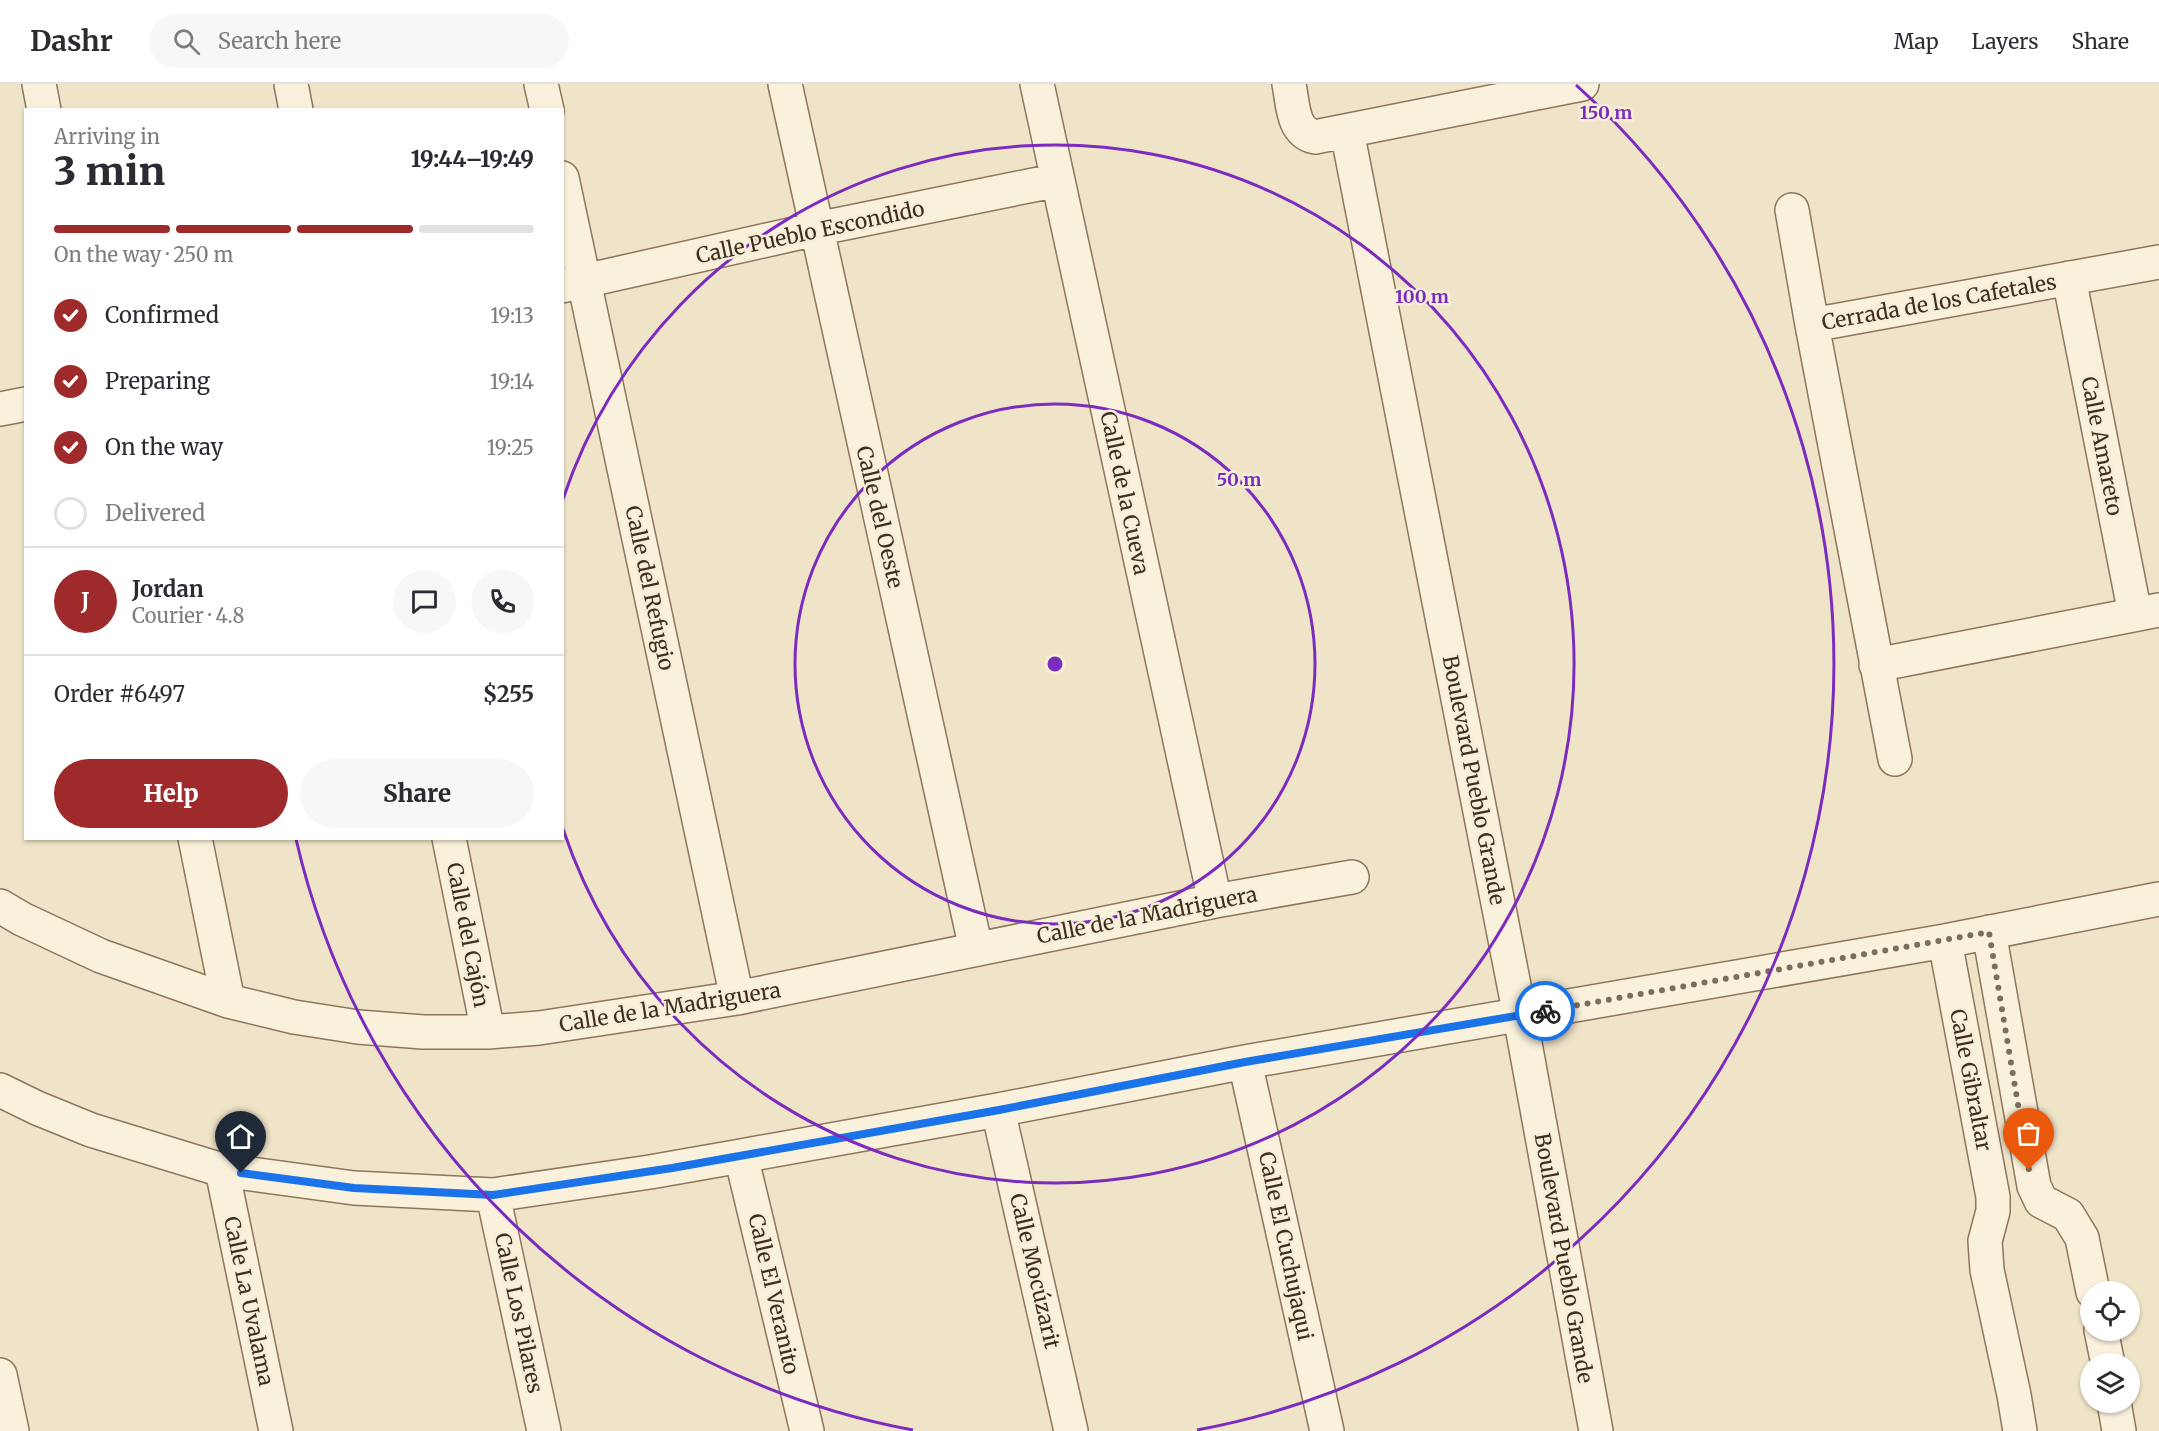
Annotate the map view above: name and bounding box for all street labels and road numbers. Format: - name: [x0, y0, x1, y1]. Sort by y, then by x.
- street label: Calle Pueblo Escondido: [693, 195, 927, 269]
- street label: Cerrada de los Cafetales: [1820, 268, 2058, 336]
- street label: Calle Amareto: [2075, 374, 2129, 518]
- street label: Calle de la Cueva: [1094, 409, 1156, 577]
- street label: Calle del Oeste: [851, 443, 910, 591]
- street label: Calle del Refugio: [619, 503, 681, 673]
- street label: Boulevard Pueblo Grande: [1437, 653, 1511, 907]
- street label: Calle del Cajón: [441, 860, 495, 1010]
- street label: Calle de la Madriguera: [1035, 880, 1259, 950]
- street label: Calle de la Madriguera: [557, 976, 783, 1038]
- street label: Calle Gibraltar: [1944, 1007, 1998, 1153]
- street label: Boulevard Pueblo Grande: [1529, 1131, 1599, 1385]
- street label: Calle El Cuchujaqui: [1253, 1149, 1319, 1343]
- street label: Calle Mocúzarit: [1004, 1191, 1066, 1351]
- street label: Calle El Veranito: [742, 1211, 806, 1377]
- street label: Calle La Uvalama: [218, 1214, 280, 1388]
- street label: Calle Los Pilares: [489, 1230, 549, 1396]

